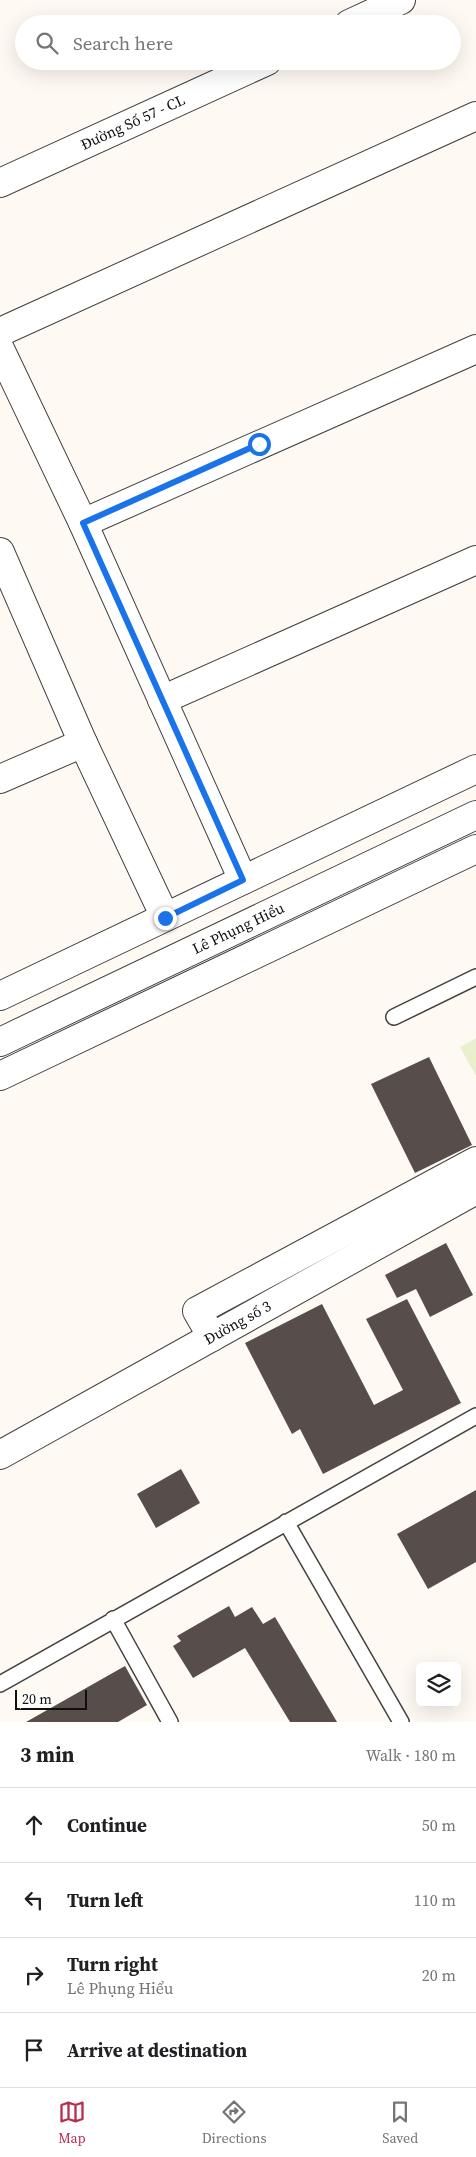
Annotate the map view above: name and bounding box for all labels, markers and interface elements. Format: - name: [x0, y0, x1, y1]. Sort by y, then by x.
- search box: [15, 15, 461, 70]
- icon: search: [33, 29, 61, 57]
- text: Search here: [73, 30, 173, 56]
- street label: Đường Số 57 - CL: [77, 89, 188, 155]
- route start: [248, 433, 271, 456]
- street label: Lê Phụng Hiểu: [189, 897, 288, 959]
- route end: [154, 907, 177, 930]
- street label: Đường số 3: [200, 1295, 275, 1349]
- map controls: [416, 1662, 461, 1707]
- button: layers: [416, 1662, 461, 1707]
- scale bar: [15, 1687, 88, 1710]
- text: 20 m: [22, 1689, 52, 1709]
- text: 3 min: [20, 1740, 75, 1769]
- text: Walk · 180 m: [366, 1744, 456, 1766]
- icon: ahead: [20, 1811, 48, 1839]
- text: Continue: [67, 1812, 147, 1838]
- text: 50 m: [422, 1814, 456, 1836]
- icon: left: [20, 1886, 48, 1914]
- text: Turn left: [67, 1887, 143, 1913]
- text: 110 m: [414, 1889, 456, 1911]
- text: Turn right: [67, 1951, 158, 1977]
- icon: right: [20, 1961, 48, 1989]
- text: 20 m: [422, 1964, 456, 1986]
- text: Lê Phụng Hiểu: [67, 1977, 173, 1999]
- icon: arrive: [20, 2036, 48, 2064]
- text: Arrive at destination: [67, 2037, 247, 2063]
- tab: Map: [58, 2098, 86, 2148]
- tab: Directions: [202, 2098, 266, 2148]
- tab: Saved: [382, 2098, 418, 2148]

